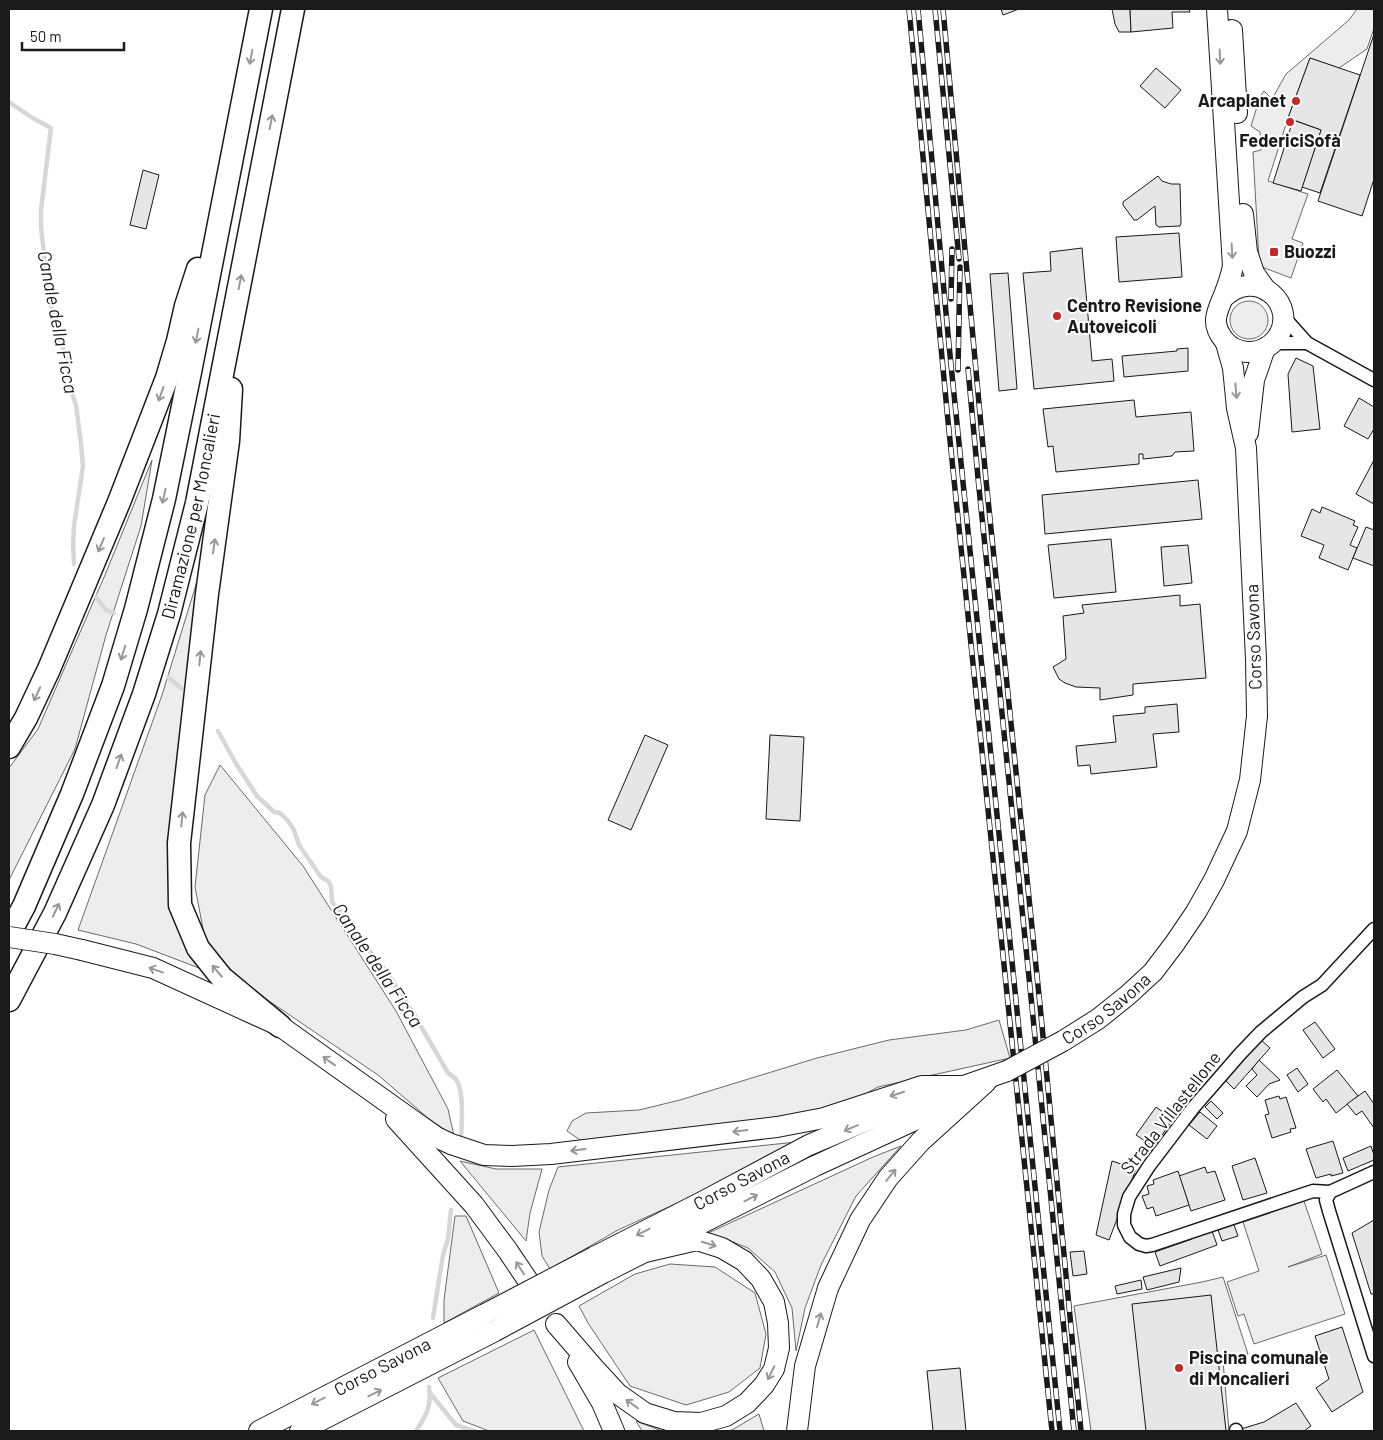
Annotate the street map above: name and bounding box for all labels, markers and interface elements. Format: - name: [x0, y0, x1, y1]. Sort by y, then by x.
- scale bar: [22, 20, 125, 52]
- text: 50 m: [30, 27, 62, 45]
- one-way arrow: [246, 48, 256, 64]
- one-way arrow: [1215, 49, 1224, 65]
- place label: Arcaplanet: [1198, 89, 1286, 111]
- marker: Arcaplanet: [1290, 95, 1302, 107]
- one-way arrow: [267, 115, 277, 131]
- marker: FedericiSofà: [1284, 116, 1296, 128]
- place label: FedericiSofà: [1239, 129, 1341, 151]
- place label: Buozzi: [1284, 240, 1336, 262]
- one-way arrow: [1228, 243, 1237, 259]
- marker: Buozzi: [1268, 246, 1280, 258]
- water label: Canale della Ficca: [33, 248, 84, 395]
- one-way arrow: [236, 274, 246, 290]
- place label: Centro Revisione Autoveicoli: [1067, 294, 1202, 337]
- marker: Centro Revisione Autoveicoli: [1051, 310, 1063, 322]
- one-way arrow: [192, 328, 202, 344]
- one-way arrow: [1231, 382, 1240, 398]
- one-way arrow: [156, 386, 165, 401]
- street label: Diramazione per Moncalieri: [156, 411, 224, 621]
- one-way arrow: [159, 487, 168, 503]
- one-way arrow: [96, 537, 106, 552]
- one-way arrow: [209, 538, 219, 554]
- street label: Corso Savona: [1240, 584, 1266, 690]
- one-way arrow: [118, 644, 127, 660]
- one-way arrow: [195, 650, 205, 666]
- one-way arrow: [32, 686, 41, 701]
- one-way arrow: [115, 754, 124, 769]
- one-way arrow: [177, 811, 187, 827]
- water label: Canale della Ficca: [328, 898, 429, 1031]
- one-way arrow: [51, 903, 61, 918]
- one-way arrow: [149, 965, 164, 974]
- one-way arrow: [211, 965, 222, 978]
- street label: Corso Savona: [1058, 968, 1155, 1049]
- street label: Strada Villastellone: [1115, 1047, 1225, 1178]
- one-way arrow: [323, 1055, 336, 1066]
- one-way arrow: [890, 1090, 906, 1100]
- one-way arrow: [844, 1123, 859, 1133]
- one-way arrow: [732, 1126, 748, 1136]
- street label: Corso Savona: [689, 1145, 793, 1215]
- one-way arrow: [571, 1146, 587, 1156]
- one-way arrow: [886, 1169, 897, 1182]
- one-way arrow: [743, 1193, 758, 1203]
- one-way arrow: [636, 1227, 651, 1237]
- one-way arrow: [701, 1240, 717, 1250]
- one-way arrow: [515, 1262, 525, 1276]
- one-way arrow: [814, 1312, 824, 1328]
- street label: Corso Savona: [330, 1332, 434, 1400]
- place label: Piscina comunale di Moncalieri: [1189, 1346, 1329, 1389]
- marker: Piscina comunale di Moncalieri: [1173, 1362, 1185, 1374]
- one-way arrow: [765, 1365, 775, 1380]
- one-way arrow: [367, 1388, 382, 1398]
- one-way arrow: [310, 1396, 325, 1406]
- one-way arrow: [625, 1399, 639, 1409]

